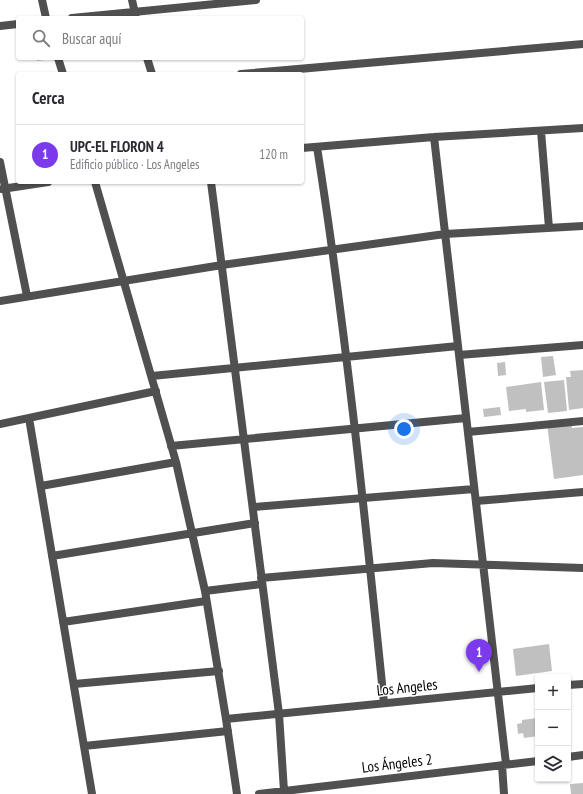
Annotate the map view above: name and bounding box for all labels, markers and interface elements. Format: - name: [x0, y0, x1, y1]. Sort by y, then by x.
- search box: [16, 16, 304, 60]
- icon: search: [30, 27, 52, 49]
- text: Buscar aquí: [62, 29, 122, 48]
- text: Cerca: [32, 87, 65, 109]
- text: UPC-EL FLORON 4: [70, 137, 164, 156]
- text: 1: [42, 146, 48, 163]
- text: 120 m: [259, 146, 288, 163]
- text: Edificio público · Los Angeles: [70, 156, 200, 173]
- your location: [394, 419, 414, 439]
- pin: 1: [466, 639, 492, 672]
- street label: Los Angeles: [376, 674, 438, 700]
- map controls: [535, 674, 571, 782]
- button: +: [535, 674, 571, 710]
- button: −: [535, 710, 571, 746]
- button: layers: [535, 746, 571, 782]
- street label: Los Ángeles 2: [361, 749, 433, 777]

